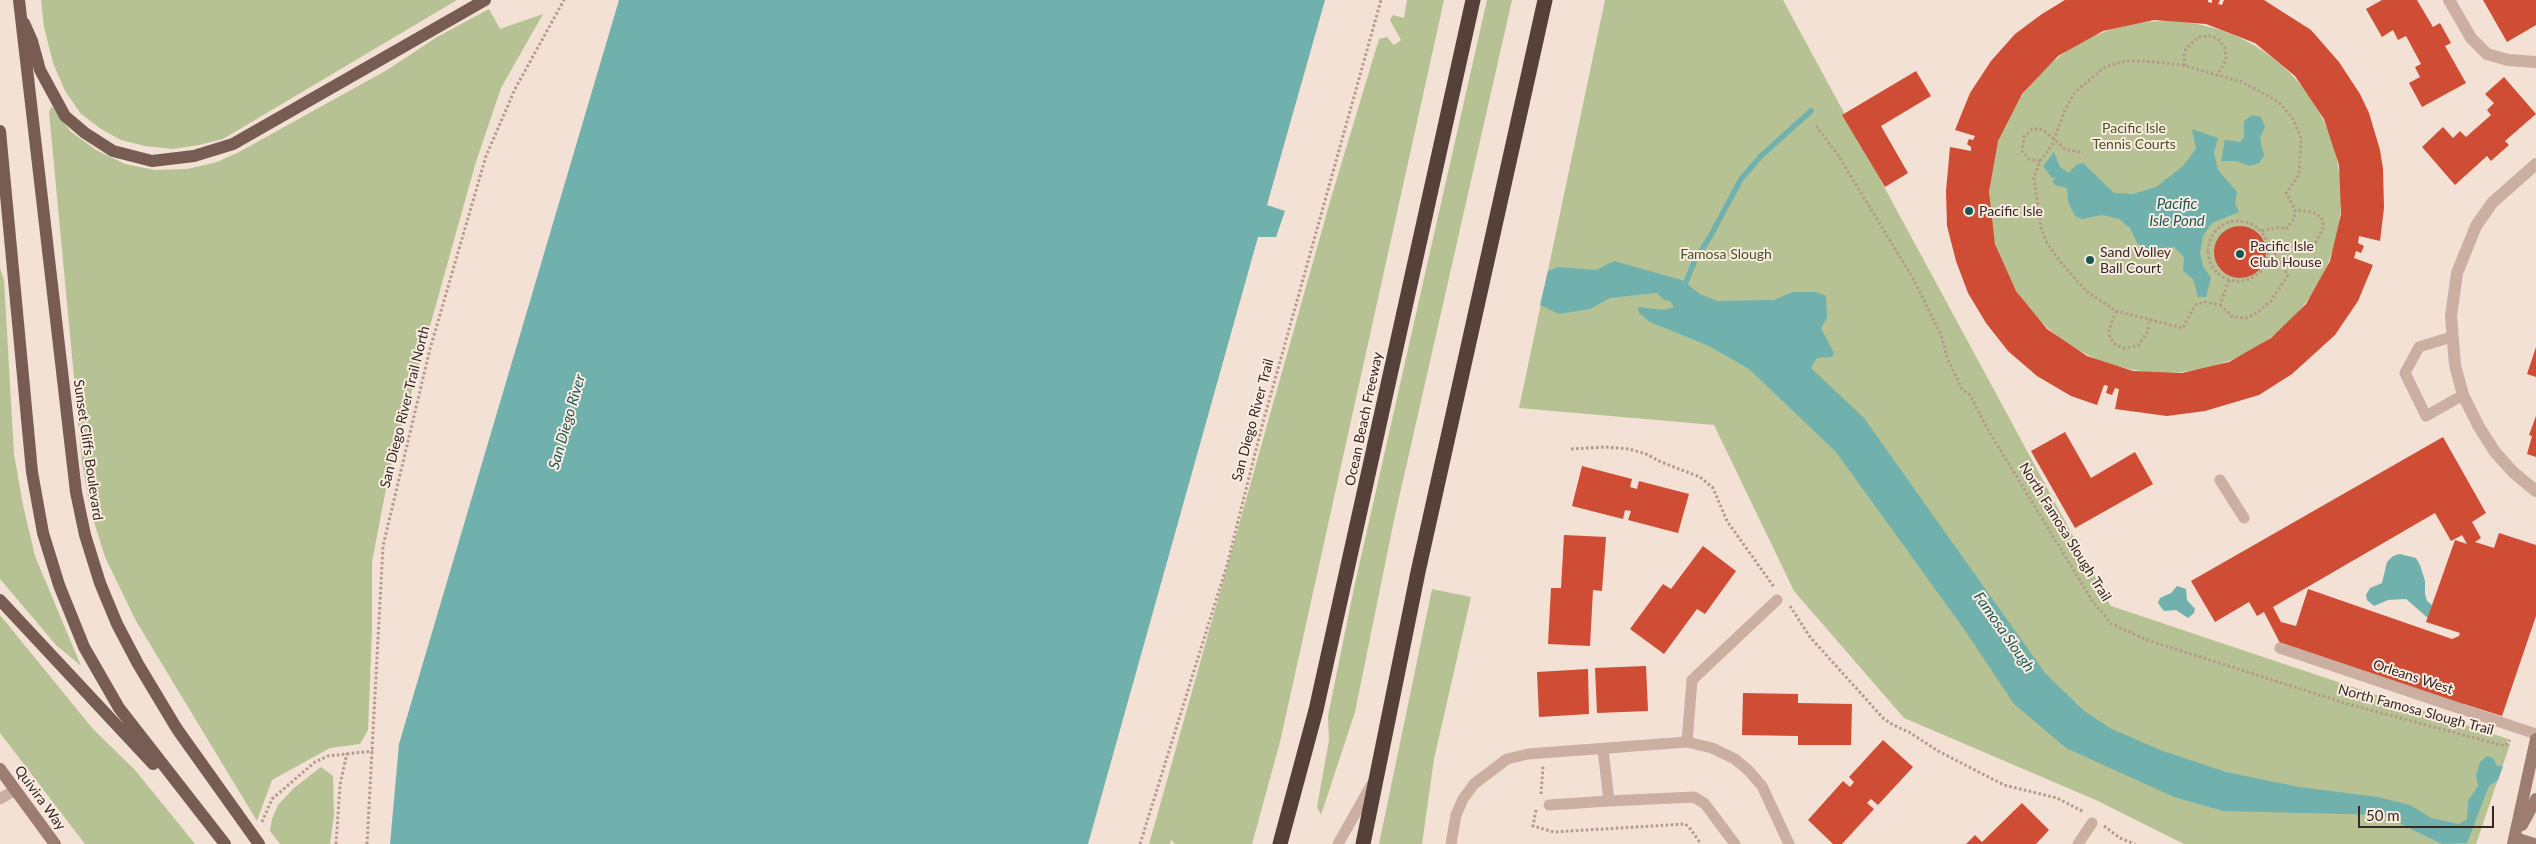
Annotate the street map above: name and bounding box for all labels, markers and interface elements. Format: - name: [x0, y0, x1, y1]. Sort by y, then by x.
- park label: Pacific Isle Tennis Courts: [2092, 120, 2176, 152]
- water label: Pacific Isle Pond: [2149, 195, 2205, 230]
- place label: Pacific Isle: [1979, 203, 2043, 219]
- marker: Pacific Isle: [1963, 205, 1975, 217]
- place label: Pacific Isle Club House: [2250, 238, 2322, 270]
- place label: Sand Volley Ball Court: [2100, 244, 2171, 276]
- park label: Famosa Slough: [1680, 246, 1772, 262]
- marker: Pacific Isle Club House: [2234, 248, 2246, 260]
- marker: Sand Volley Ball Court: [2084, 254, 2096, 266]
- street label: San Diego River Trail North: [377, 324, 433, 490]
- street label: Ocean Beach Freeway: [1342, 350, 1386, 488]
- street label: San Diego River Trail: [1229, 357, 1277, 483]
- water label: San Diego River: [545, 373, 589, 471]
- street label: Sunset Cliffs Boulevard: [70, 379, 106, 521]
- street label: North Famosa Slough Trail: [2015, 460, 2115, 604]
- water label: Famosa Slough: [1970, 589, 2038, 675]
- street label: Orleans West: [2371, 656, 2455, 698]
- street label: North Famosa Slough Trail: [2336, 681, 2496, 739]
- street label: Quivira Way: [11, 762, 69, 834]
- scale bar: [2361, 796, 2497, 828]
- text: 50 m: [2366, 806, 2400, 824]

